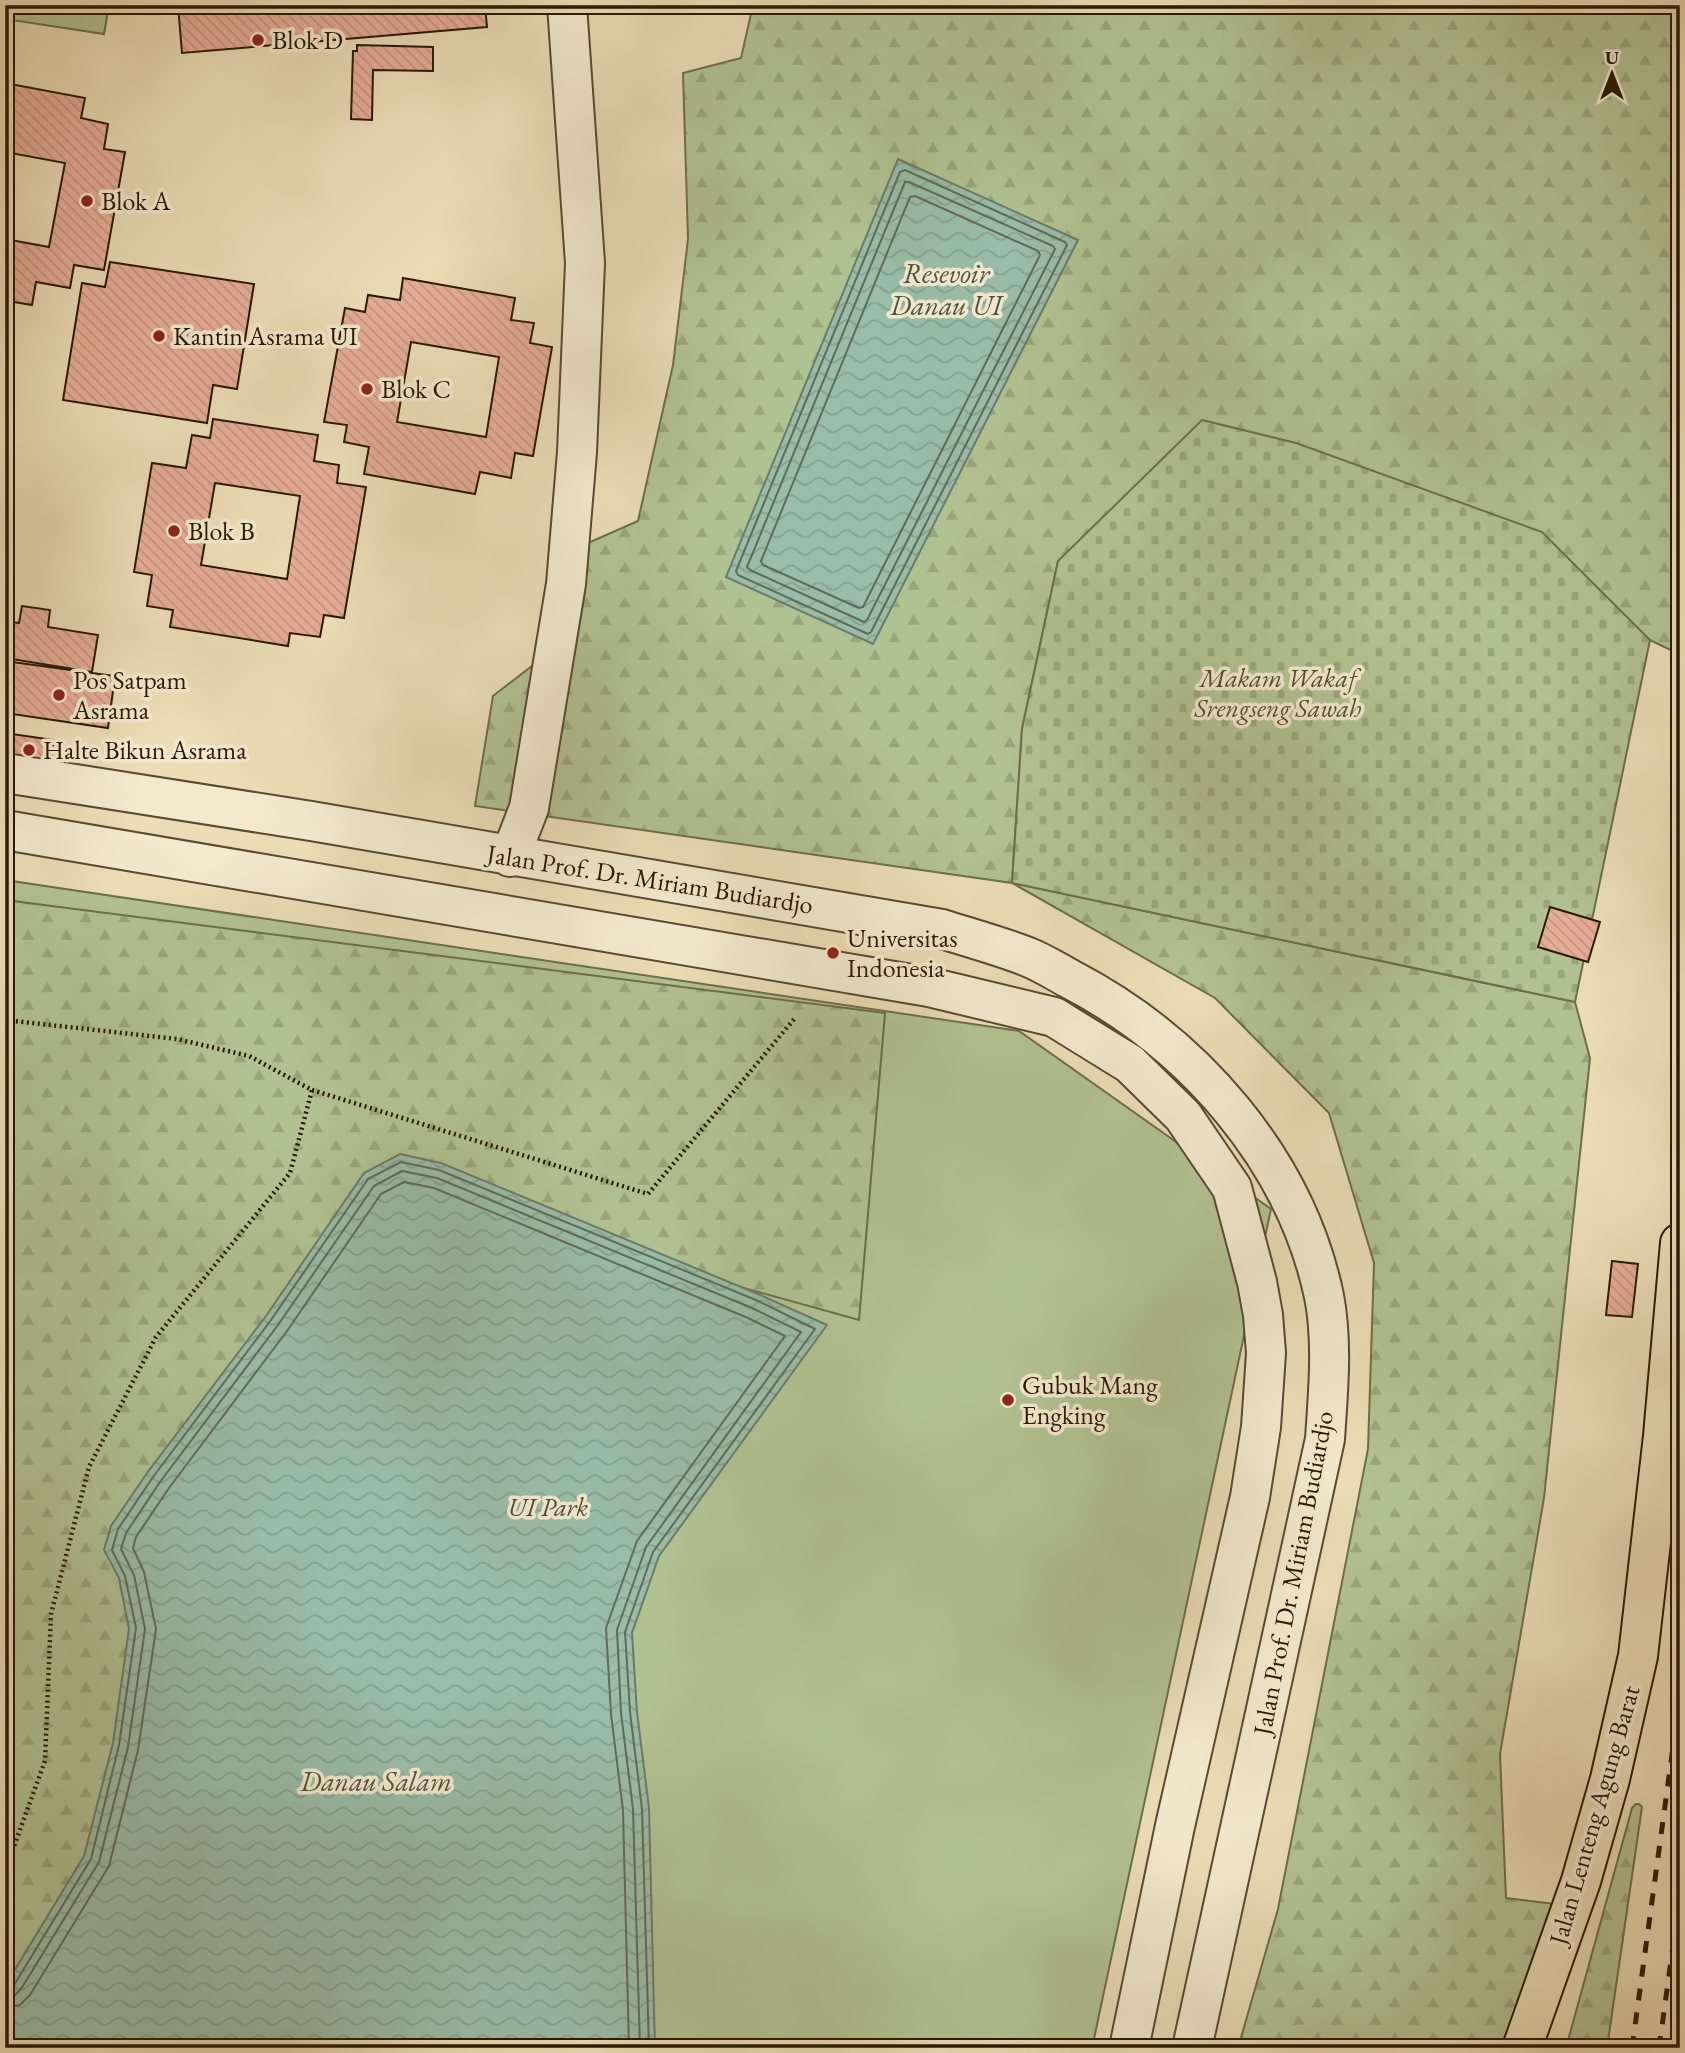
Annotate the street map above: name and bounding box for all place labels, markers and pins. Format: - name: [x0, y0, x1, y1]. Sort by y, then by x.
- place label: Blok D: [272, 23, 343, 57]
- marker: Blok D: [250, 32, 266, 48]
- place label: Blok A: [101, 184, 171, 218]
- marker: Blok A: [79, 193, 95, 209]
- place label: Kantin Asrama UI: [173, 319, 358, 353]
- marker: Kantin Asrama UI: [151, 328, 167, 344]
- place label: Blok C: [381, 372, 451, 406]
- marker: Blok C: [359, 381, 375, 397]
- place label: Blok B: [188, 514, 255, 548]
- marker: Blok B: [166, 523, 182, 539]
- place label: Pos Satpam Asrama: [72, 663, 187, 727]
- marker: Pos Satpam Asrama: [51, 687, 67, 703]
- place label: Halte Bikun Asrama: [43, 733, 247, 767]
- marker: Halte Bikun Asrama: [21, 742, 37, 758]
- place label: Universitas Indonesia: [847, 921, 958, 985]
- marker: Universitas Indonesia: [825, 945, 841, 961]
- place label: Gubuk Mang Engking: [1022, 1368, 1158, 1432]
- marker: Gubuk Mang Engking: [1000, 1392, 1016, 1408]

